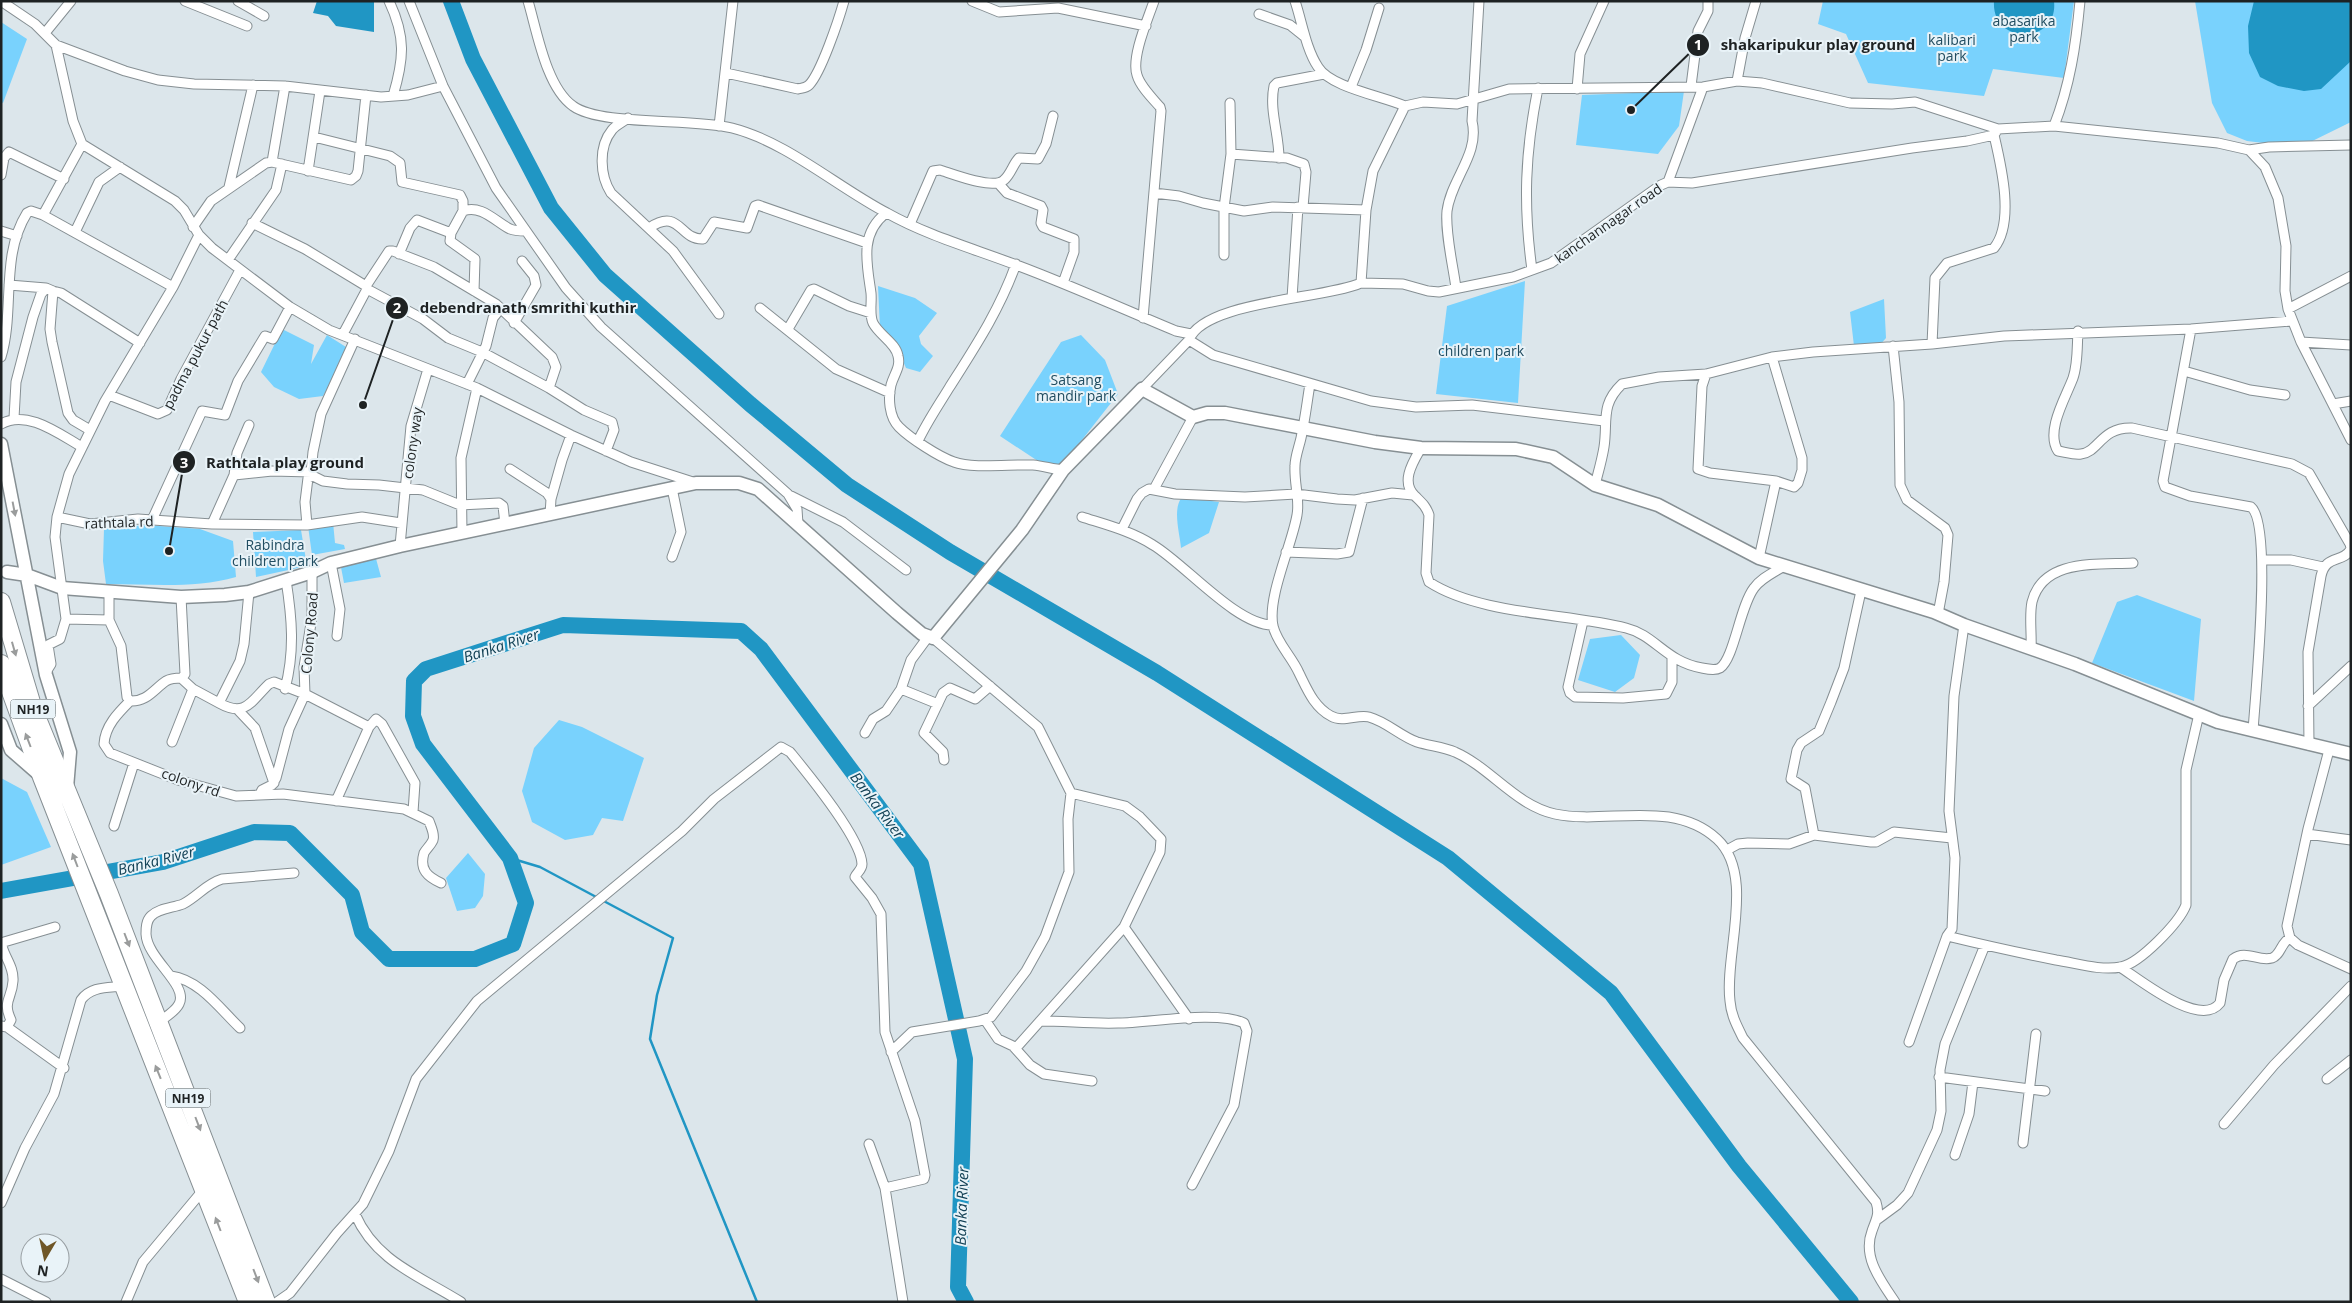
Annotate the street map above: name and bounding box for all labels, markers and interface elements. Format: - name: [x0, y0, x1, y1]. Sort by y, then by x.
- park label: abasarika park: [1993, 11, 2055, 46]
- callout: shakaripukur play ground: [1686, 30, 1926, 60]
- park label: kalibari park: [1928, 30, 1976, 65]
- text: 1: [1694, 34, 1702, 54]
- text: shakaripukur play ground: [1721, 34, 1915, 54]
- street label: kanchannagar road: [1551, 179, 1665, 267]
- callout: debendranath smrithi kuthir: [385, 293, 646, 323]
- street label: padma pukur path: [158, 296, 232, 412]
- text: 2: [393, 297, 402, 317]
- text: debendranath smrithi kuthir: [420, 297, 636, 317]
- park label: children park: [1438, 341, 1525, 360]
- park label: Satsang mandir park: [1036, 370, 1117, 405]
- street label: colony way: [398, 405, 427, 480]
- callout: Rathtala play ground: [172, 447, 374, 477]
- text: 3: [180, 452, 188, 472]
- text: Rathtala play ground: [206, 452, 364, 472]
- one-way arrow: [10, 502, 18, 517]
- street label: rathtala rd: [84, 511, 154, 533]
- park label: Rabindra children park: [232, 535, 319, 570]
- street label: Colony Road: [296, 591, 322, 675]
- water label: Banka River: [461, 623, 542, 667]
- one-way arrow: [10, 642, 18, 657]
- road number: NH19: [10, 700, 56, 719]
- one-way arrow: [24, 733, 31, 748]
- street label: colony rd: [159, 763, 223, 801]
- water label: Banka River: [846, 768, 910, 843]
- water label: Banka River: [115, 841, 198, 879]
- one-way arrow: [71, 852, 79, 867]
- one-way arrow: [123, 933, 131, 948]
- one-way arrow: [154, 1065, 162, 1079]
- road number: NH19: [166, 1088, 210, 1108]
- one-way arrow: [194, 1117, 202, 1132]
- water label: Banka River: [950, 1165, 972, 1246]
- one-way arrow: [214, 1216, 221, 1231]
- north arrow: [20, 1233, 70, 1283]
- text: N: [36, 1261, 50, 1282]
- one-way arrow: [253, 1268, 261, 1283]

